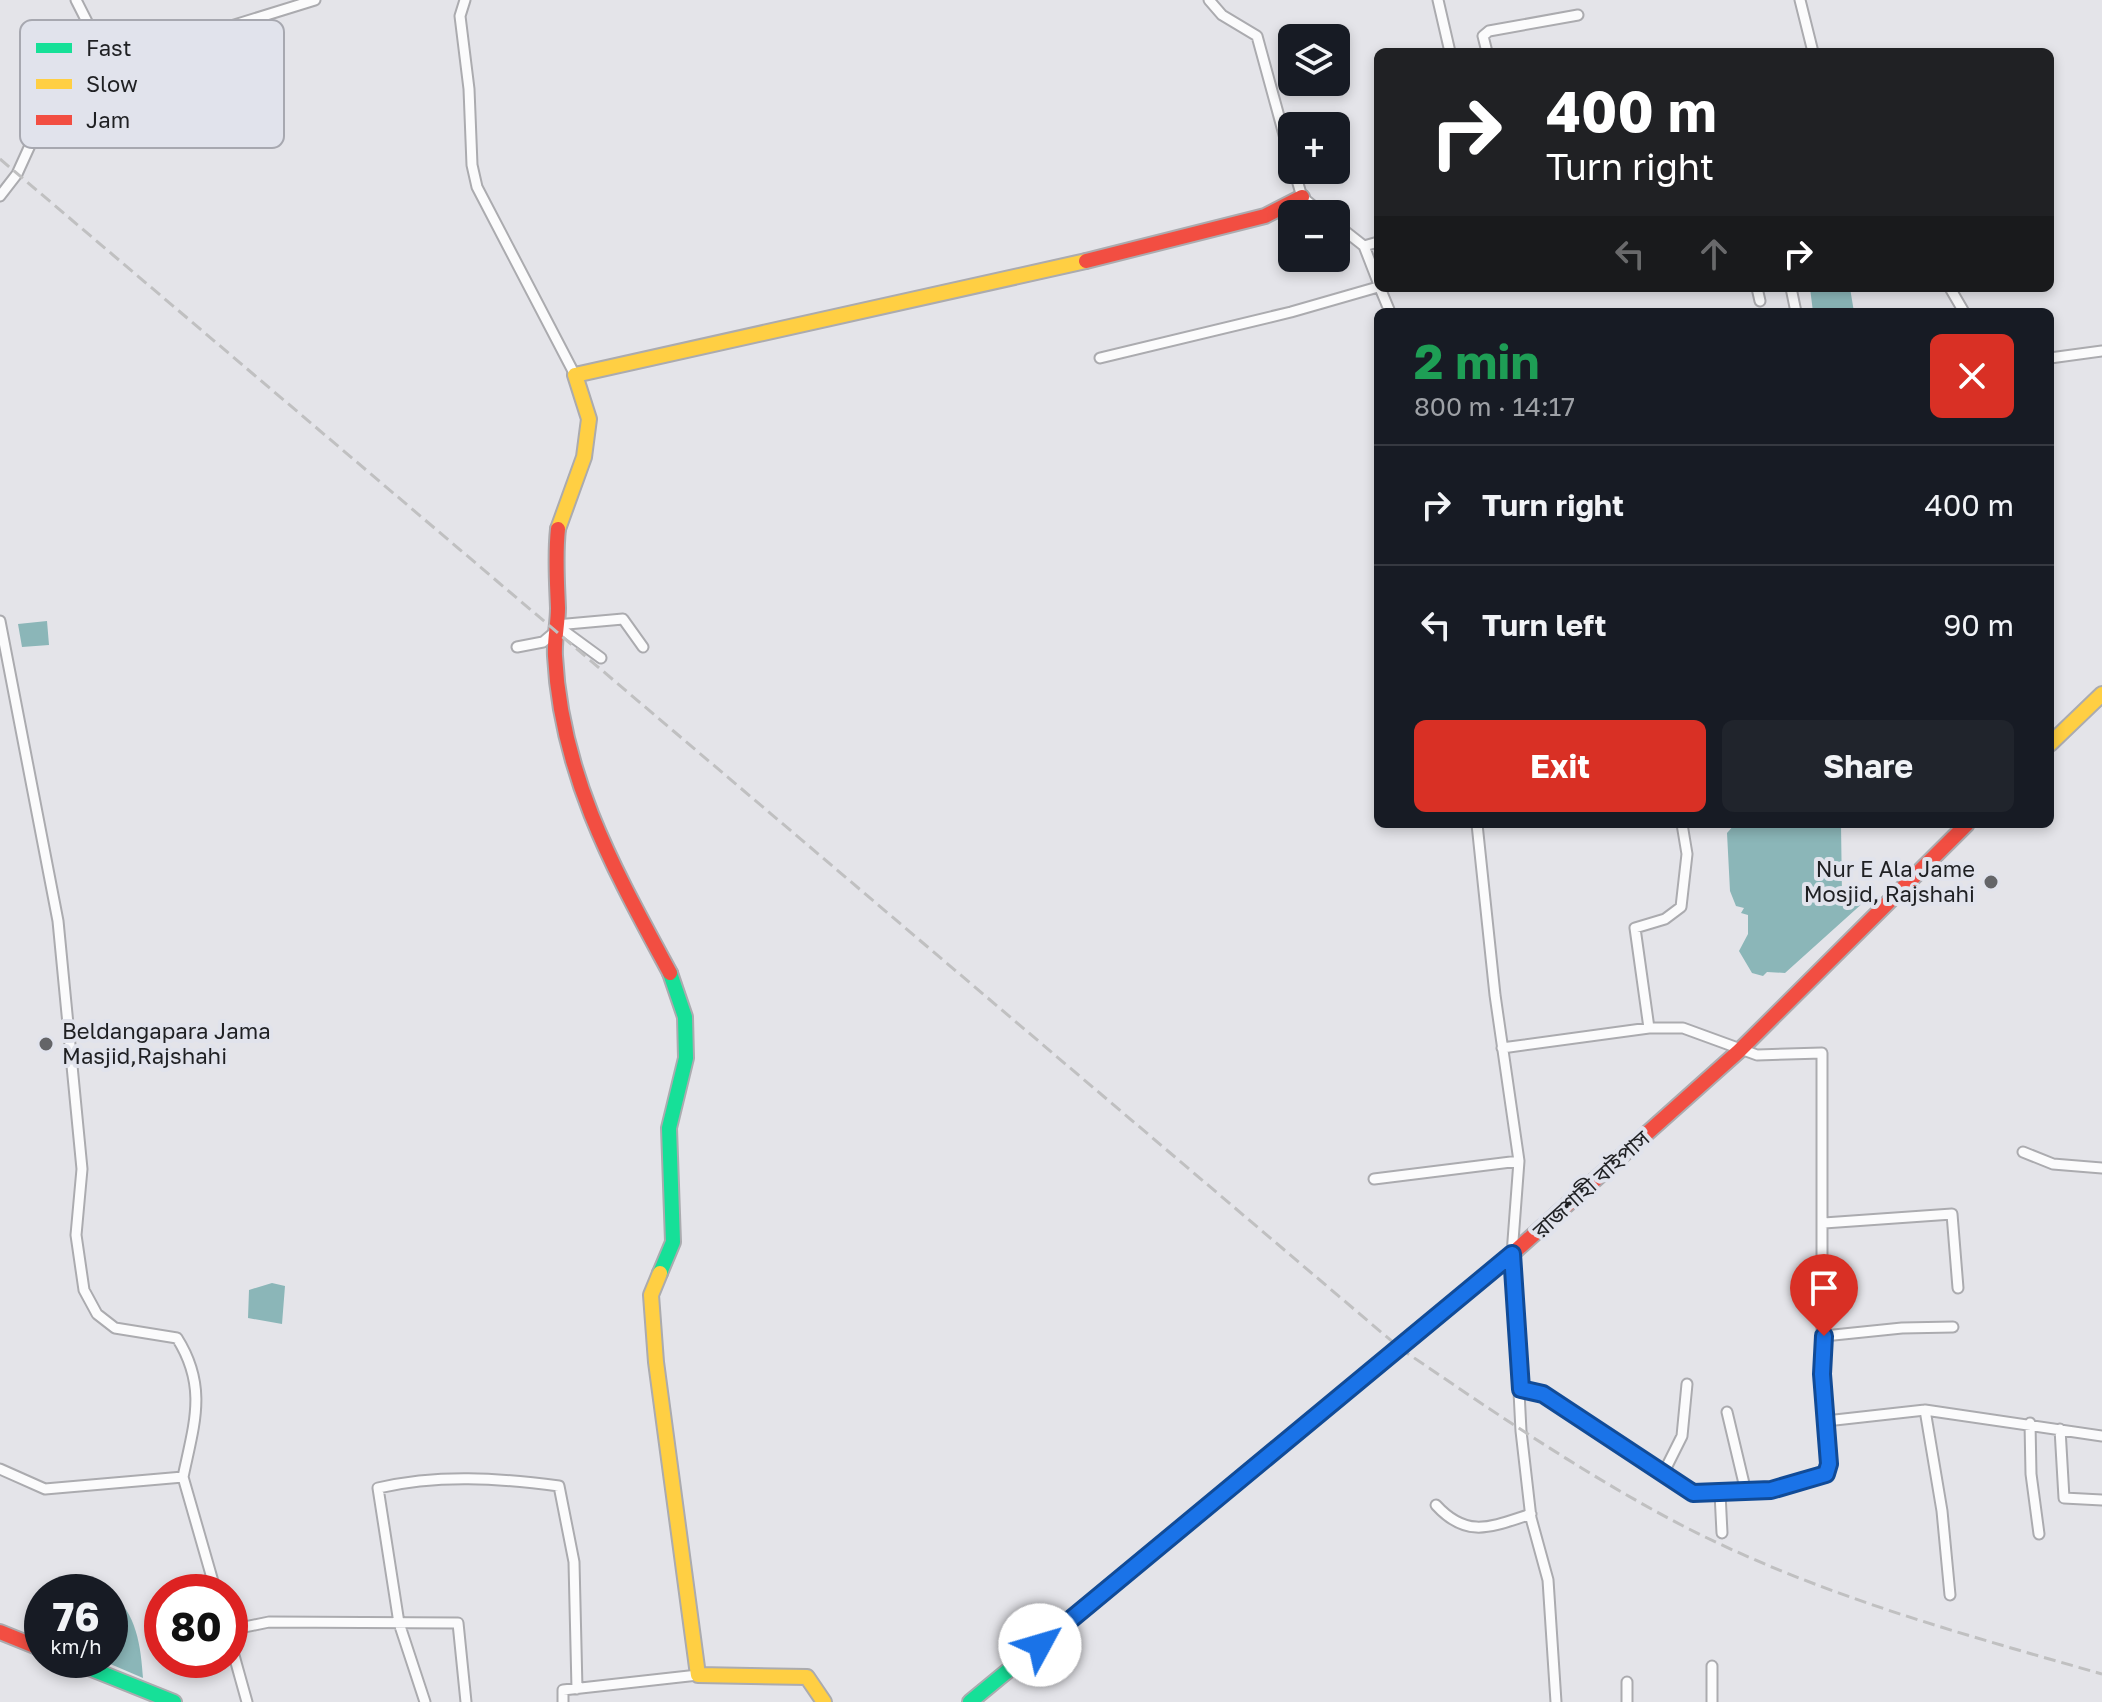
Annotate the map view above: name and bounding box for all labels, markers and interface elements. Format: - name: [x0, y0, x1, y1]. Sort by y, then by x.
- legend: [20, 20, 284, 148]
- map controls: [1278, 24, 1350, 272]
- button: layers: [1278, 24, 1350, 96]
- text: Fast: [86, 34, 132, 61]
- text: Slow: [86, 70, 138, 97]
- text: 400 m: [1546, 77, 1717, 144]
- icon: right: [1414, 80, 1518, 184]
- text: Jam: [86, 106, 130, 133]
- button: +: [1278, 112, 1350, 184]
- text: Turn right: [1546, 145, 1714, 188]
- button: −: [1278, 200, 1350, 272]
- icon: left: [1608, 232, 1652, 276]
- icon: ahead: [1692, 232, 1736, 276]
- icon: right: [1776, 232, 1820, 276]
- text: 2 min: [1414, 332, 1539, 390]
- button: close: [1930, 334, 2014, 418]
- text: 800 m · 14:17: [1414, 391, 1575, 422]
- icon: right: [1414, 483, 1458, 527]
- text: Turn right: [1482, 487, 1624, 523]
- text: 400 m: [1924, 487, 2014, 523]
- icon: left: [1414, 603, 1458, 647]
- text: Turn left: [1482, 607, 1607, 643]
- text: 90 m: [1943, 607, 2014, 643]
- button: Exit: [1414, 720, 1706, 812]
- button: Share: [1722, 720, 2014, 812]
- place label: Nur E Ala Jame Mosjid, Rajshahi: [1804, 855, 1975, 907]
- marker: Nur E Ala Jame Mosjid, Rajshahi: [1982, 873, 2000, 891]
- place label: Beldangapara Jama Masjid,Rajshahi: [62, 1017, 271, 1069]
- marker: Beldangapara Jama Masjid,Rajshahi: [37, 1035, 55, 1053]
- street label: রাজশাহী বাইপাস: [1526, 1124, 1655, 1244]
- pin: [1790, 1254, 1858, 1336]
- icon: arrive: [1802, 1266, 1846, 1310]
- speed limit sign: 80: [144, 1574, 248, 1678]
- text: 76: [52, 1592, 100, 1640]
- position arrow: [998, 1603, 1082, 1687]
- text: km/h: [51, 1634, 101, 1658]

